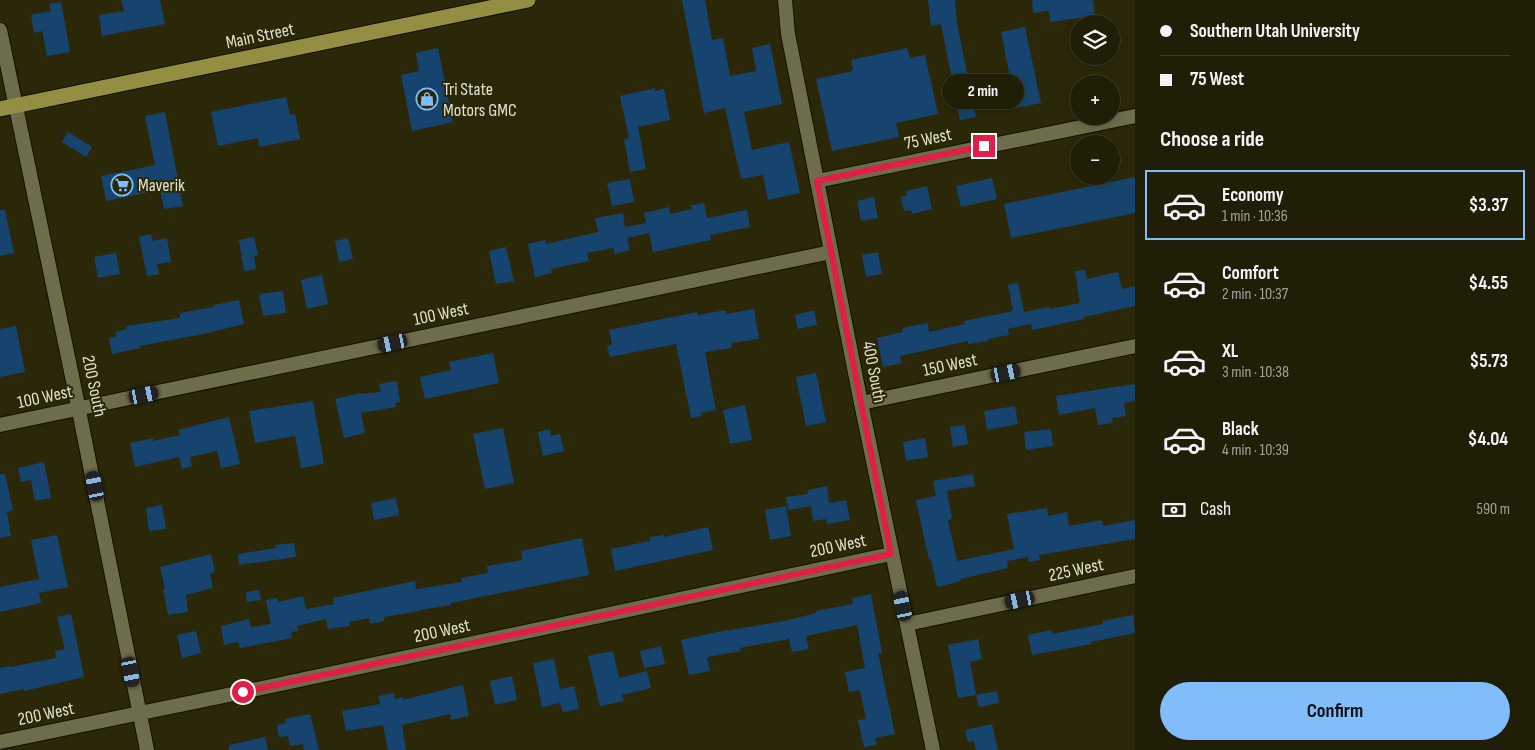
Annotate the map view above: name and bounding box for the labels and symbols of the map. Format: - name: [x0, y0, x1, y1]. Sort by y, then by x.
- street label: Main Street: [224, 18, 297, 53]
- callout: 2 min: [943, 74, 1025, 108]
- place label: Tri State Motors GMC: [443, 79, 517, 121]
- shop icon: Tri State Motors GMC: [415, 87, 439, 111]
- street label: 75 West: [902, 124, 954, 154]
- route end: [973, 135, 995, 157]
- supermarket icon: Maverik: [110, 173, 134, 197]
- place label: Maverik: [138, 175, 185, 196]
- street label: 100 West: [412, 298, 471, 330]
- car: [376, 333, 409, 353]
- street label: 400 South: [858, 339, 890, 405]
- street label: 150 West: [921, 349, 980, 381]
- street label: 200 South: [77, 353, 111, 419]
- car: [989, 363, 1022, 383]
- street label: 100 West: [16, 381, 75, 413]
- car: [127, 385, 160, 405]
- car: [84, 470, 105, 502]
- street label: 200 West: [808, 530, 869, 562]
- street label: 225 West: [1047, 554, 1106, 586]
- car: [892, 590, 913, 622]
- car: [1003, 590, 1036, 610]
- street label: 200 West: [412, 615, 473, 647]
- car: [120, 656, 141, 688]
- route start: [232, 681, 254, 703]
- street label: 200 West: [16, 698, 77, 730]

